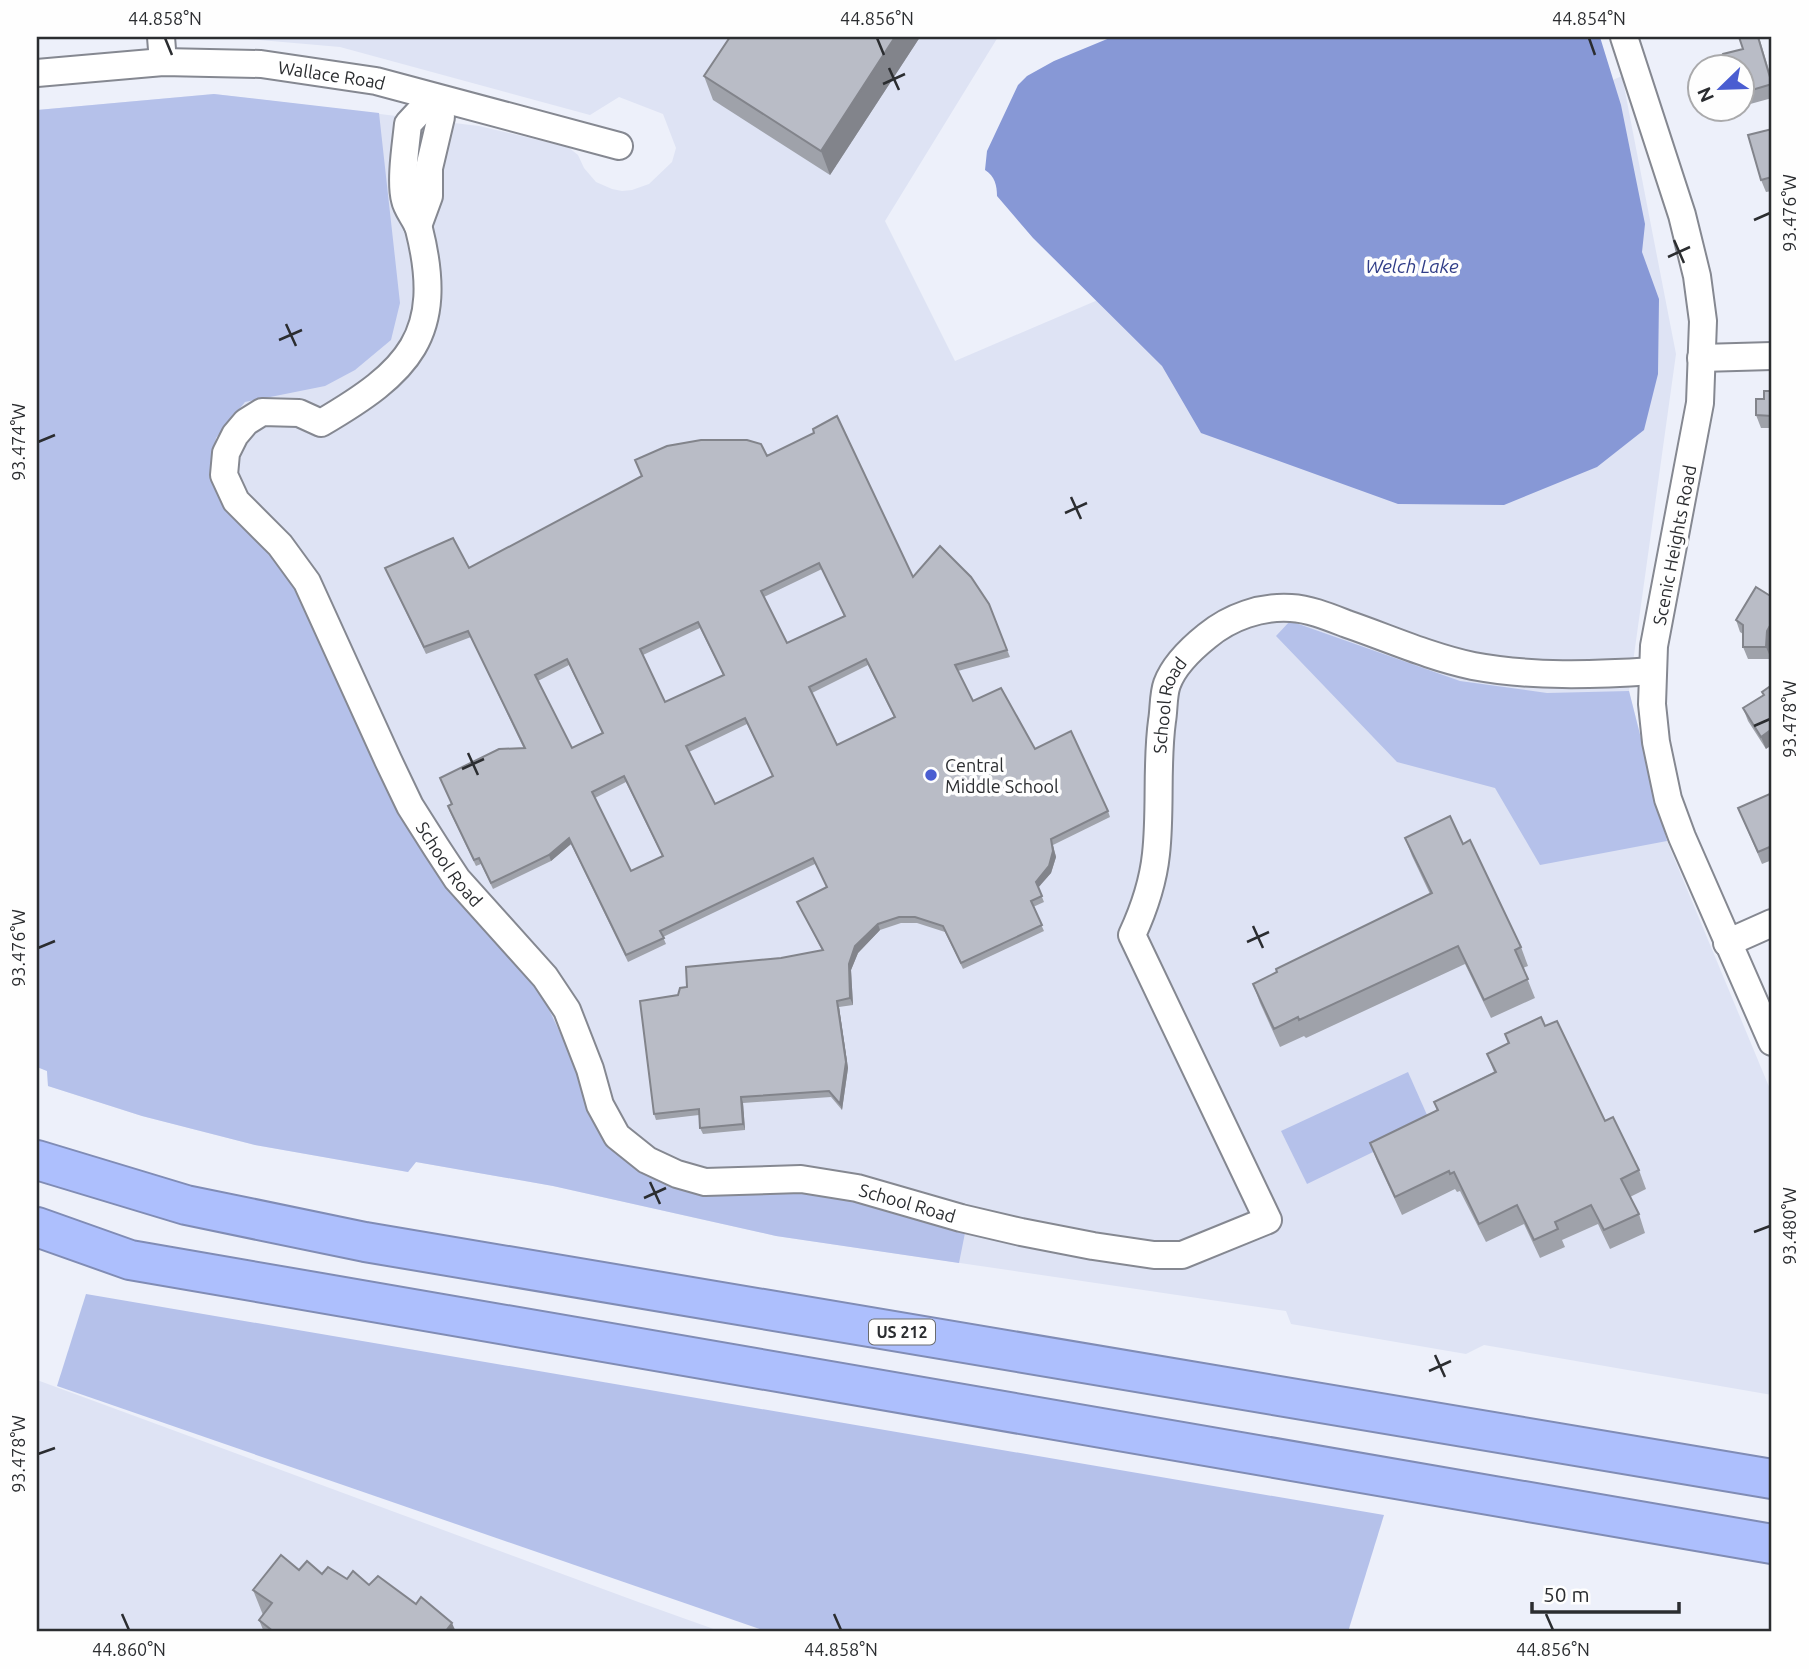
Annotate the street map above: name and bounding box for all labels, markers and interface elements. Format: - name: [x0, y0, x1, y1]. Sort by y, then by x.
- text: 44.858°N: [128, 8, 202, 28]
- text: 44.856°N: [840, 8, 914, 28]
- text: 44.854°N: [1552, 8, 1626, 28]
- north arrow: [1686, 52, 1756, 122]
- street label: Wallace Road: [277, 57, 388, 93]
- text: N: [1692, 84, 1718, 105]
- text: 93.476°W: [1779, 174, 1799, 252]
- water label: Welch Lake: [1366, 255, 1459, 277]
- text: 93.474°W: [8, 403, 28, 481]
- street label: Scenic Heights Road: [1649, 463, 1699, 627]
- street label: School Road: [1149, 653, 1190, 754]
- text: 93.478°W: [1779, 680, 1799, 758]
- place label: Central Middle School: [945, 755, 1059, 796]
- marker: Central Middle School: [923, 767, 939, 783]
- street label: School Road: [413, 818, 487, 910]
- text: 93.476°W: [8, 909, 28, 987]
- street label: School Road: [857, 1179, 958, 1226]
- text: 93.480°W: [1779, 1187, 1799, 1265]
- road number: US 212: [869, 1320, 935, 1344]
- text: 93.478°W: [8, 1415, 28, 1493]
- scale bar: [1532, 1571, 1680, 1615]
- text: 50 m: [1543, 1582, 1590, 1606]
- text: 44.860°N: [92, 1639, 166, 1659]
- text: 44.858°N: [804, 1639, 878, 1659]
- text: 44.856°N: [1516, 1639, 1590, 1659]

